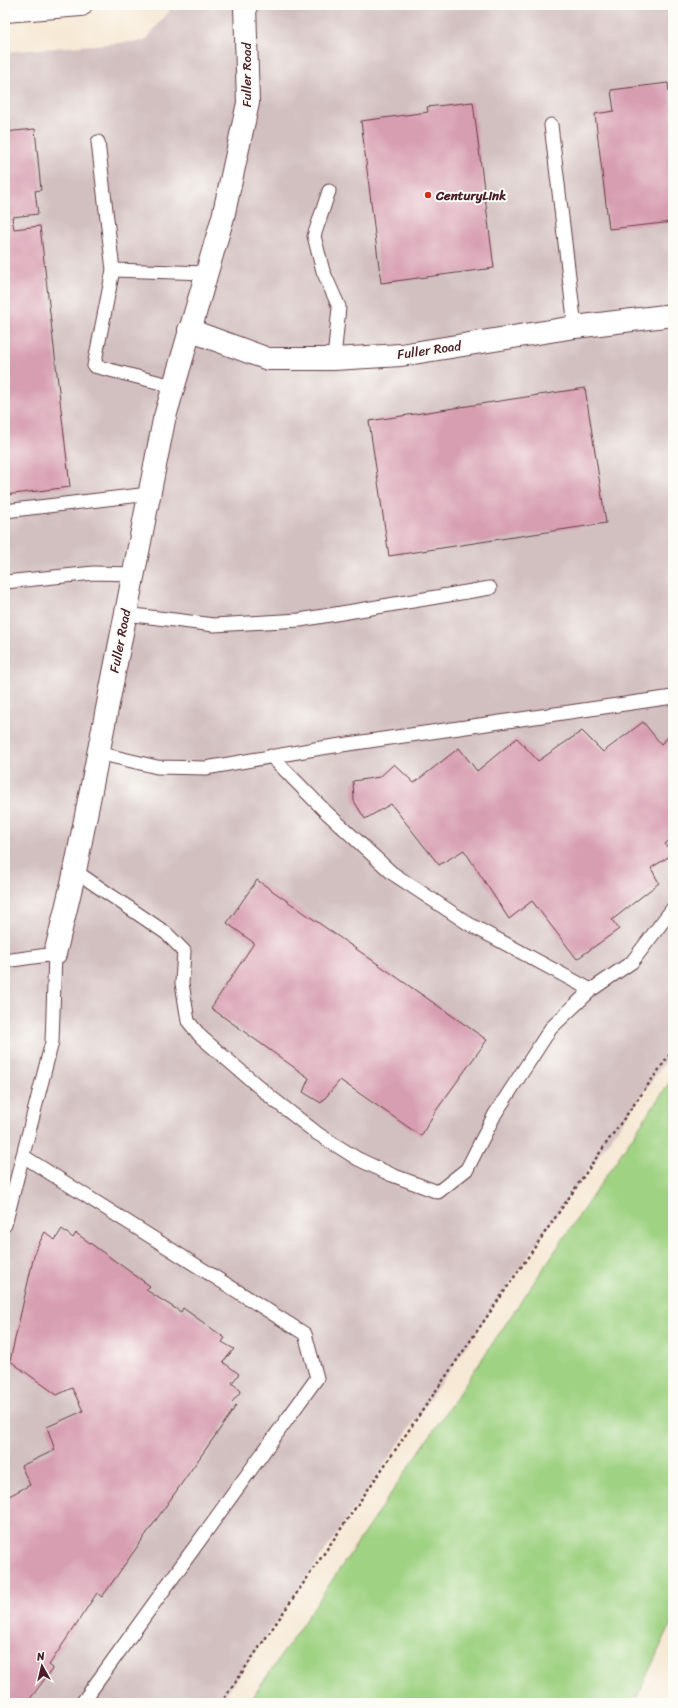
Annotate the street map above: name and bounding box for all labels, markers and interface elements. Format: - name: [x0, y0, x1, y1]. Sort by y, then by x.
- street label: Fuller Road: [235, 42, 258, 107]
- place label: CenturyLink: [435, 184, 506, 207]
- marker: CenturyLink: [423, 190, 433, 200]
- street label: Fuller Road: [395, 334, 464, 366]
- street label: Fuller Road: [103, 606, 138, 675]
- north arrow: [22, 1646, 62, 1686]
- text: N: [35, 1647, 46, 1667]

